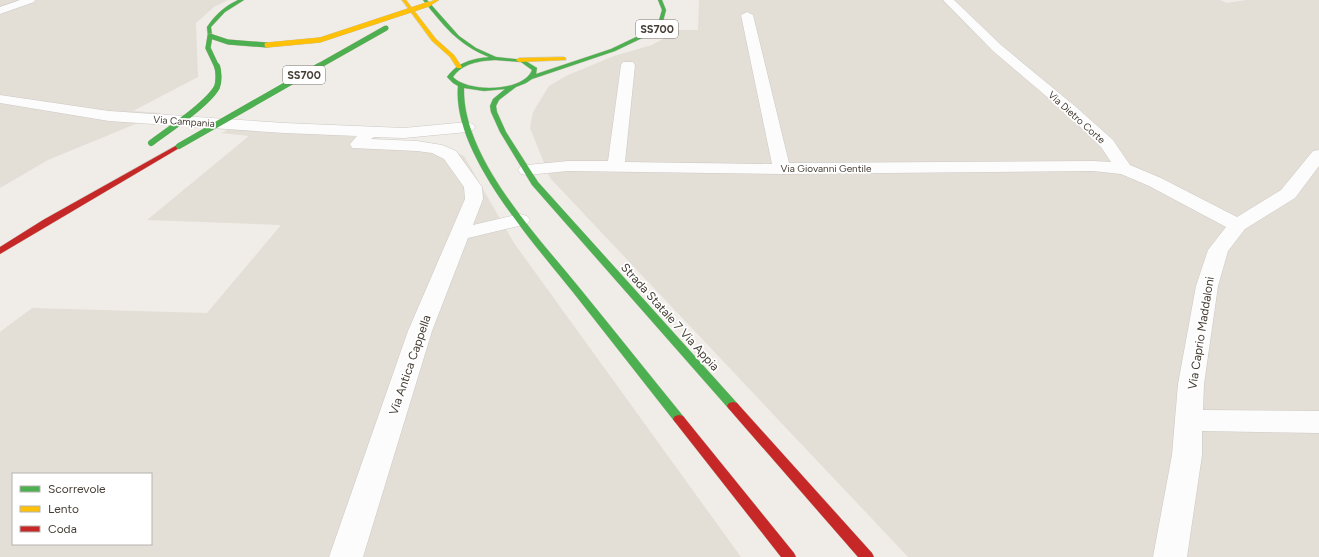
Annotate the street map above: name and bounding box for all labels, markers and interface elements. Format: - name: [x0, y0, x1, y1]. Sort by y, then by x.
- road number: SS700: [636, 20, 678, 38]
- road number: SS700: [283, 66, 325, 84]
- street label: Via Dietro Corte: [1045, 88, 1108, 147]
- street label: Via Campania: [153, 113, 215, 130]
- street label: Via Giovanni Gentile: [781, 162, 872, 175]
- street label: Strada Statale 7 Via Appia: [618, 260, 722, 374]
- street label: Via Caprio Maddaloni: [1185, 275, 1217, 391]
- street label: Via Antica Cappella: [386, 313, 434, 417]
- legend: [12, 473, 152, 545]
- text: Scorrevole: [48, 482, 106, 496]
- text: Lento: [48, 502, 79, 516]
- text: Coda: [48, 522, 77, 536]

